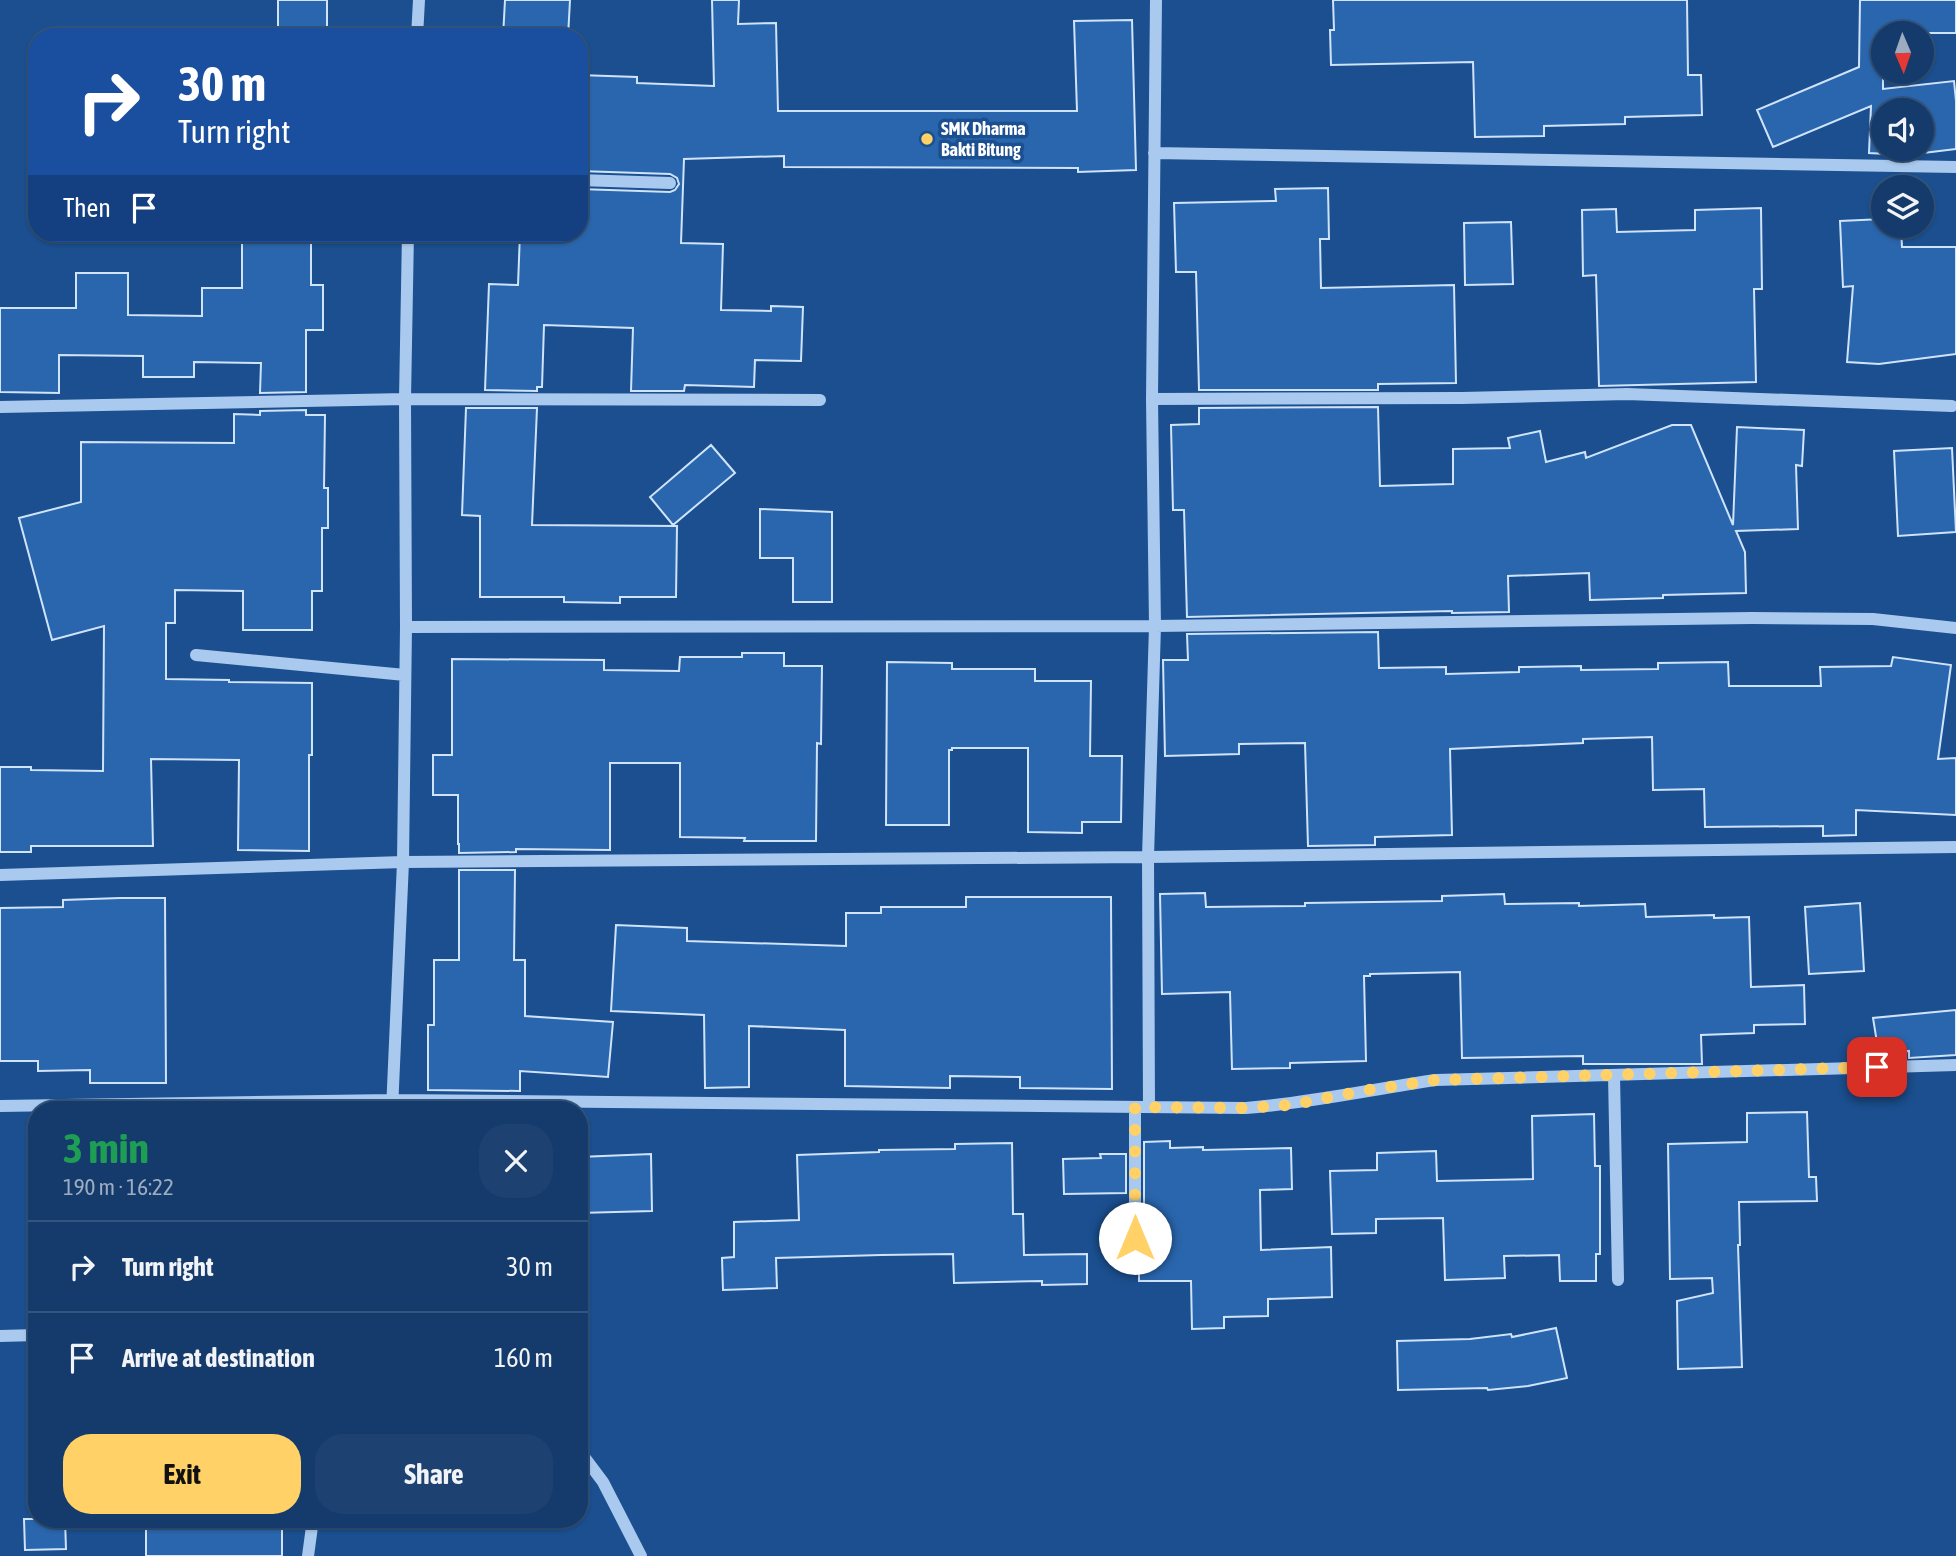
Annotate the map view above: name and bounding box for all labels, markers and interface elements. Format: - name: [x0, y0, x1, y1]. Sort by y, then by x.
- north arrow: [1871, 21, 1934, 84]
- map controls: [1871, 21, 1934, 238]
- text: 30 m: [178, 55, 266, 111]
- icon: right: [63, 56, 154, 147]
- button: sound: [1871, 98, 1934, 161]
- text: Turn right: [178, 113, 291, 150]
- place label: SMK Dharma Bakti Bitung: [941, 118, 1026, 160]
- marker: SMK Dharma Bakti Bitung: [919, 131, 935, 147]
- button: layers: [1871, 175, 1934, 238]
- icon: arrive: [125, 189, 163, 227]
- text: Then: [63, 193, 111, 223]
- pin: [1847, 1037, 1907, 1097]
- icon: arrive: [1858, 1048, 1896, 1086]
- text: 3 min: [63, 1124, 149, 1172]
- button: close: [479, 1124, 553, 1198]
- text: 190 m · 16:22: [63, 1174, 174, 1200]
- position arrow: [1098, 1201, 1172, 1275]
- icon: right: [63, 1248, 101, 1286]
- text: Turn right: [122, 1252, 213, 1282]
- text: 30 m: [506, 1252, 553, 1282]
- icon: arrive: [63, 1339, 101, 1377]
- text: Arrive at destination: [122, 1343, 315, 1373]
- text: 160 m: [494, 1343, 553, 1373]
- button: Exit: [63, 1434, 301, 1514]
- button: Share: [315, 1434, 553, 1514]

